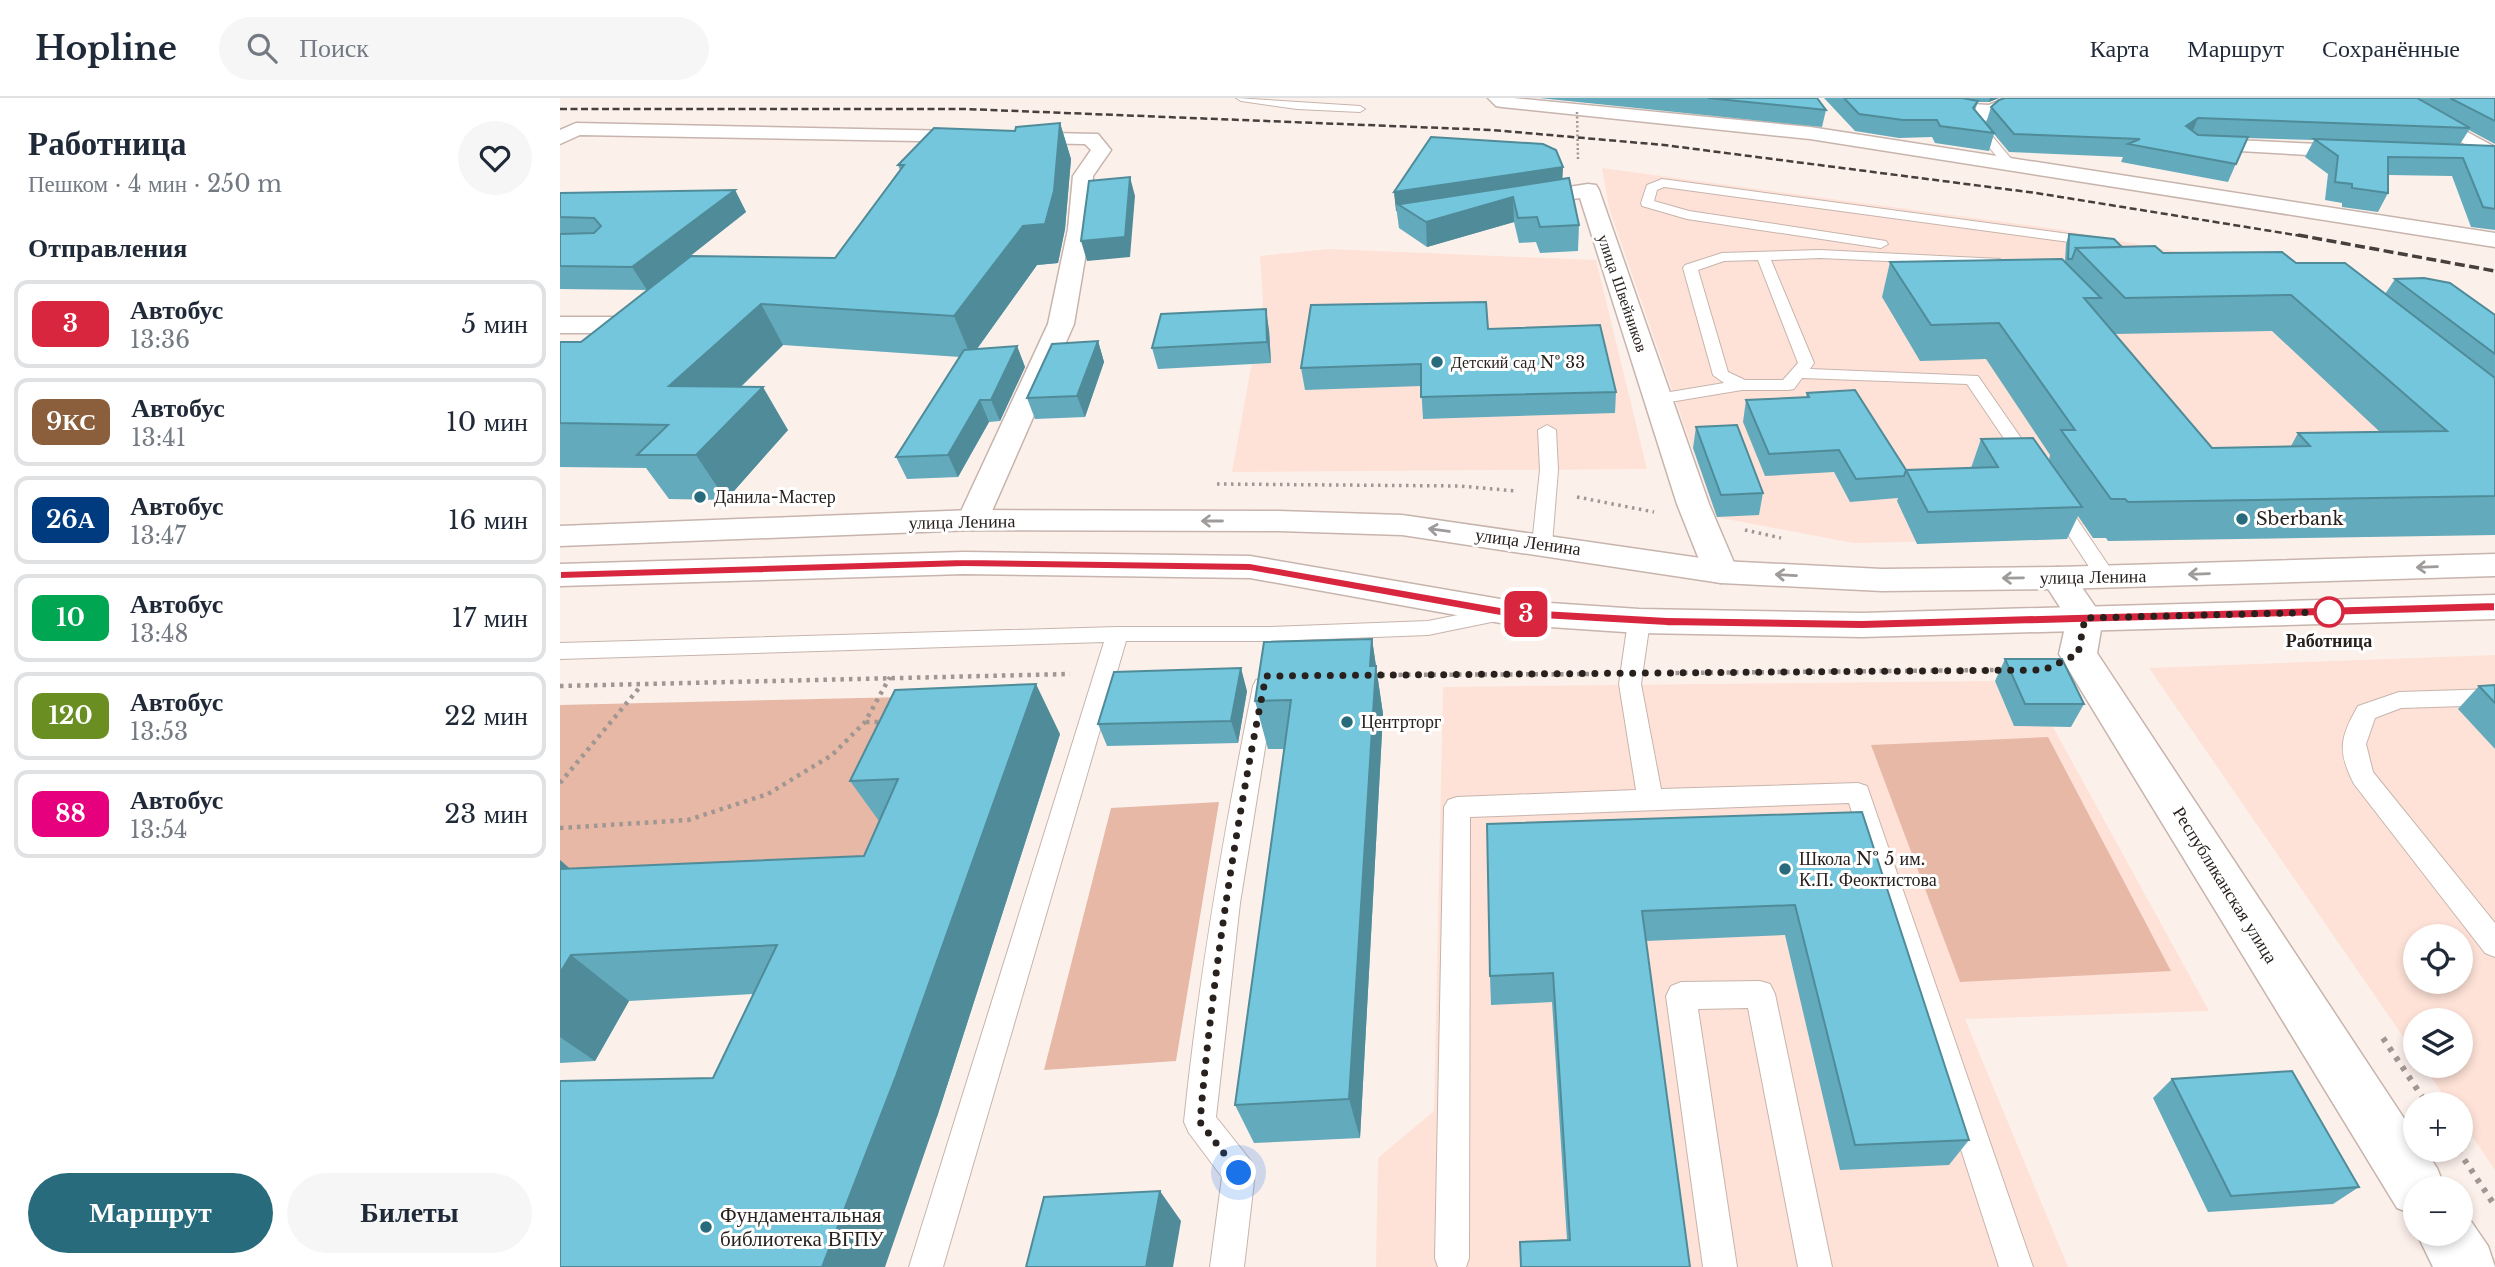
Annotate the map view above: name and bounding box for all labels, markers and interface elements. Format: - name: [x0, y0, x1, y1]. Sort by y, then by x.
- search box: [219, 17, 709, 80]
- text: Hopline: [35, 28, 177, 69]
- icon: search: [243, 29, 281, 67]
- text: Поиск: [299, 32, 369, 64]
- text: Карта: [2090, 34, 2149, 63]
- text: Маршрут: [2187, 34, 2284, 63]
- text: Сохранённые: [2322, 34, 2460, 63]
- button: heart: [458, 121, 532, 195]
- text: Работница: [28, 123, 187, 164]
- text: Пешком · 4 мин · 250 m: [28, 170, 282, 198]
- text: Отправления: [28, 232, 187, 264]
- street label: улица Швейников: [1594, 232, 1653, 355]
- text: Автобус: [130, 294, 223, 326]
- text: 5 мин: [461, 308, 528, 340]
- text: 3: [63, 309, 78, 338]
- text: 13:36: [130, 326, 190, 354]
- place label: Детский сад № 33: [1451, 352, 1585, 372]
- marker: Детский сад № 33: [1429, 354, 1445, 370]
- text: Автобус: [131, 392, 225, 424]
- text: 10 мин: [446, 406, 528, 438]
- text: 9КС: [46, 407, 96, 436]
- text: 13:41: [131, 424, 186, 452]
- place label: Данила-Мастер: [714, 486, 836, 508]
- marker: Данила-Мастер: [692, 489, 708, 505]
- text: Автобус: [130, 490, 224, 522]
- text: 16 мин: [448, 504, 528, 536]
- text: 26А: [46, 505, 95, 534]
- place label: Sberbank: [2256, 508, 2344, 530]
- street label: улица Ленина: [909, 510, 1015, 534]
- marker: Sberbank: [2234, 511, 2250, 527]
- one-way arrow: [1200, 514, 1223, 528]
- text: 13:47: [130, 522, 186, 550]
- one-way arrow: [1428, 523, 1451, 536]
- street label: улица Ленина: [1474, 524, 1582, 560]
- one-way arrow: [2416, 560, 2439, 574]
- street label: улица Ленина: [2040, 565, 2146, 589]
- one-way arrow: [2188, 567, 2211, 580]
- one-way arrow: [1774, 568, 1797, 581]
- one-way arrow: [2002, 572, 2025, 585]
- text: Автобус: [130, 588, 223, 620]
- line badge: 3: [1503, 591, 1549, 637]
- marker: Работница: [2314, 597, 2344, 627]
- text: 3: [1518, 599, 1534, 628]
- text: 17 мин: [452, 602, 528, 634]
- text: 10: [56, 603, 85, 632]
- text: 13:48: [130, 620, 188, 648]
- place label: Работница: [2286, 630, 2372, 652]
- text: Автобус: [130, 686, 223, 718]
- text: 22 мин: [444, 700, 528, 732]
- text: 120: [48, 701, 93, 730]
- place label: Центрторг: [1361, 711, 1441, 733]
- marker: Центрторг: [1339, 714, 1355, 730]
- text: 13:53: [130, 718, 188, 746]
- text: Автобус: [130, 784, 223, 816]
- text: 23 мин: [444, 798, 528, 830]
- text: 88: [55, 799, 86, 828]
- street label: Республиканская улица: [2168, 803, 2282, 967]
- text: 13:54: [130, 816, 188, 844]
- place label: Школа № 5 им. К.П. Феоктистова: [1799, 848, 1937, 891]
- marker: Школа № 5 им. К.П. Феоктистова: [1777, 861, 1793, 877]
- map controls: [2403, 924, 2473, 1246]
- button: locate: [2403, 924, 2473, 994]
- button: layers: [2403, 1008, 2473, 1078]
- button: +: [2403, 1092, 2473, 1162]
- your location: [1221, 1155, 1256, 1190]
- button: Маршрут: [28, 1173, 273, 1253]
- button: Билеты: [287, 1173, 532, 1253]
- button: −: [2403, 1176, 2473, 1246]
- place label: Фундаментальная библиотека ВГПУ: [720, 1202, 884, 1252]
- marker: Фундаментальная библиотека ВГПУ: [698, 1219, 714, 1235]

